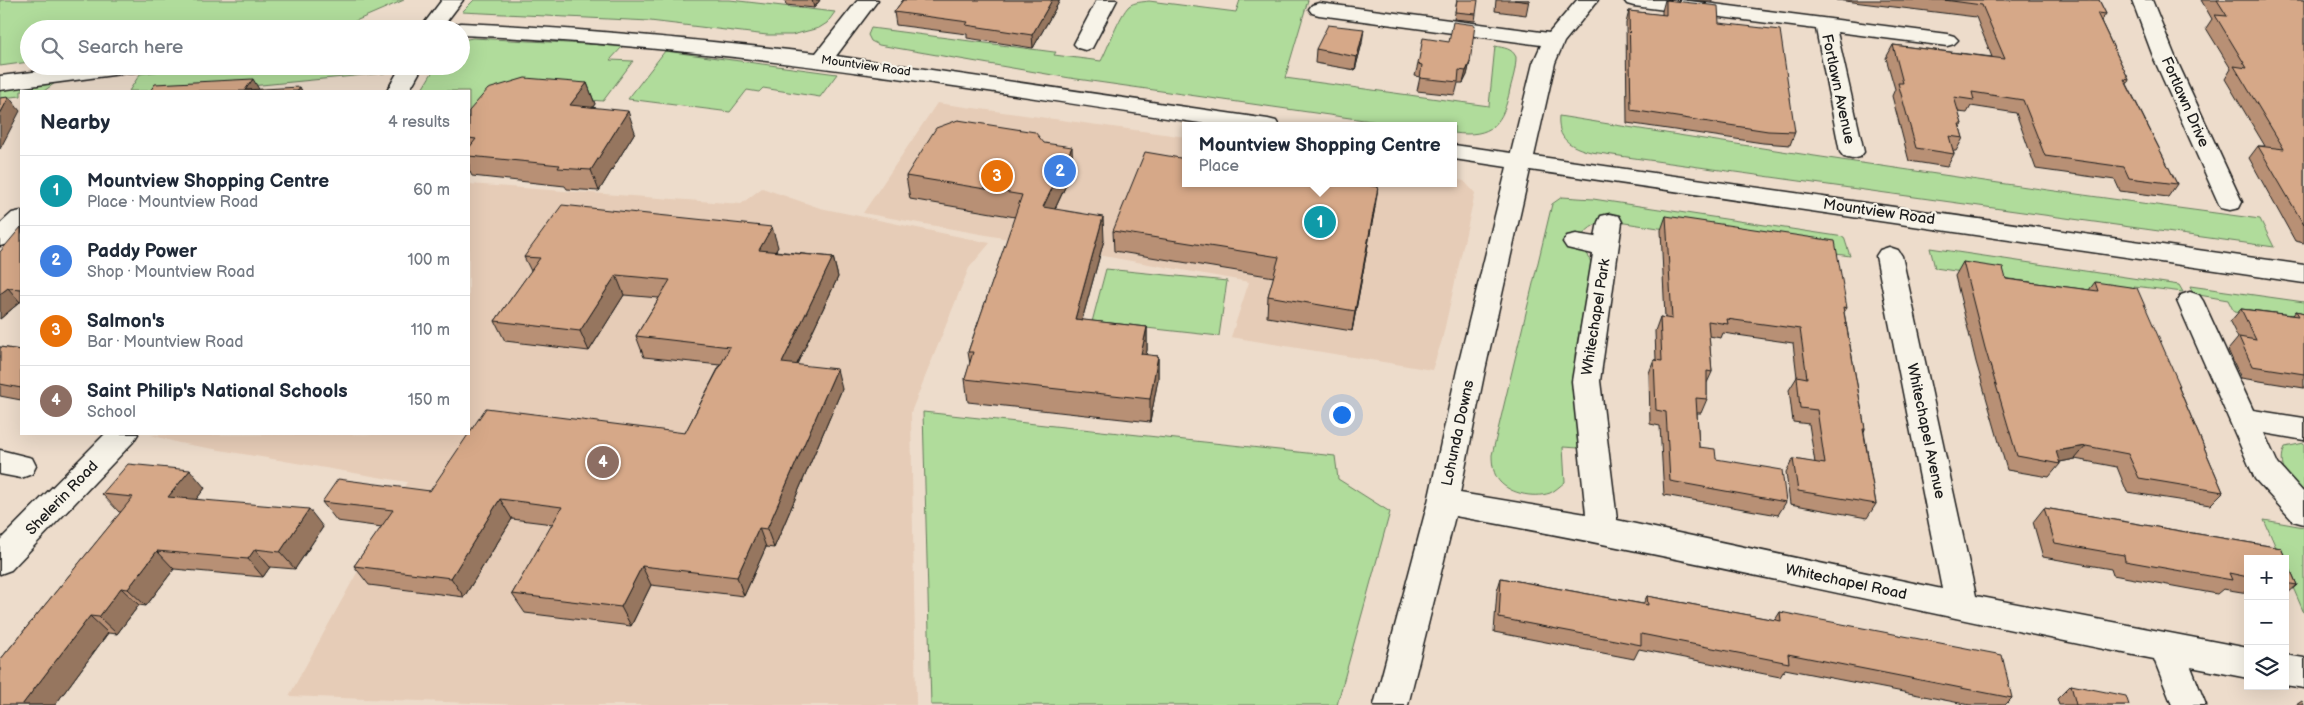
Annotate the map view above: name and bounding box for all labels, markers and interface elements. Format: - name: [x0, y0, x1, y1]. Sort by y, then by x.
- search box: [20, 20, 470, 75]
- street label: Fortlawn Avenue: [1817, 32, 1859, 146]
- icon: search: [38, 34, 66, 62]
- text: Search here: [78, 36, 183, 59]
- street label: Mountview Road: [820, 52, 912, 80]
- street label: Fortlawn Drive: [2157, 54, 2213, 150]
- text: Nearby: [40, 110, 110, 135]
- text: 4 results: [388, 113, 450, 132]
- popup: [1182, 122, 1457, 187]
- text: Mountview Shopping Centre: [1198, 134, 1441, 157]
- pin: 2: [1044, 152, 1076, 190]
- pin: 3: [981, 157, 1013, 195]
- text: Place: [1198, 157, 1239, 176]
- text: Mountview Shopping Centre: [87, 170, 329, 193]
- text: 1: [53, 181, 59, 200]
- text: 60 m: [413, 181, 450, 200]
- text: Place · Mountview Road: [87, 193, 258, 212]
- street label: Mountview Road: [1822, 195, 1936, 229]
- pin: 1: [1304, 203, 1336, 241]
- text: Paddy Power: [87, 240, 197, 263]
- text: 2: [51, 251, 61, 270]
- text: 100 m: [407, 251, 450, 270]
- street label: Whitechapel Park: [1577, 257, 1615, 377]
- text: Shop · Mountview Road: [87, 263, 255, 282]
- text: Salmon's: [87, 310, 165, 333]
- text: 3: [51, 321, 61, 340]
- text: 110 m: [411, 321, 450, 340]
- text: Bar · Mountview Road: [87, 333, 243, 352]
- street label: Whitechapel Avenue: [1902, 362, 1950, 501]
- street label: Lohunda Downs: [1437, 378, 1479, 488]
- text: Saint Philip's National Schools: [87, 380, 348, 403]
- text: 4: [51, 391, 61, 410]
- text: 150 m: [408, 391, 450, 410]
- your location: [1329, 402, 1355, 428]
- text: School: [87, 403, 136, 422]
- pin: 4: [587, 443, 619, 481]
- street label: Shelerin Road: [22, 457, 102, 539]
- map controls: [2244, 555, 2289, 690]
- button: +: [2244, 555, 2289, 600]
- street label: Whitechapel Road: [1783, 560, 1909, 604]
- button: −: [2244, 600, 2289, 645]
- button: layers: [2244, 645, 2289, 690]

